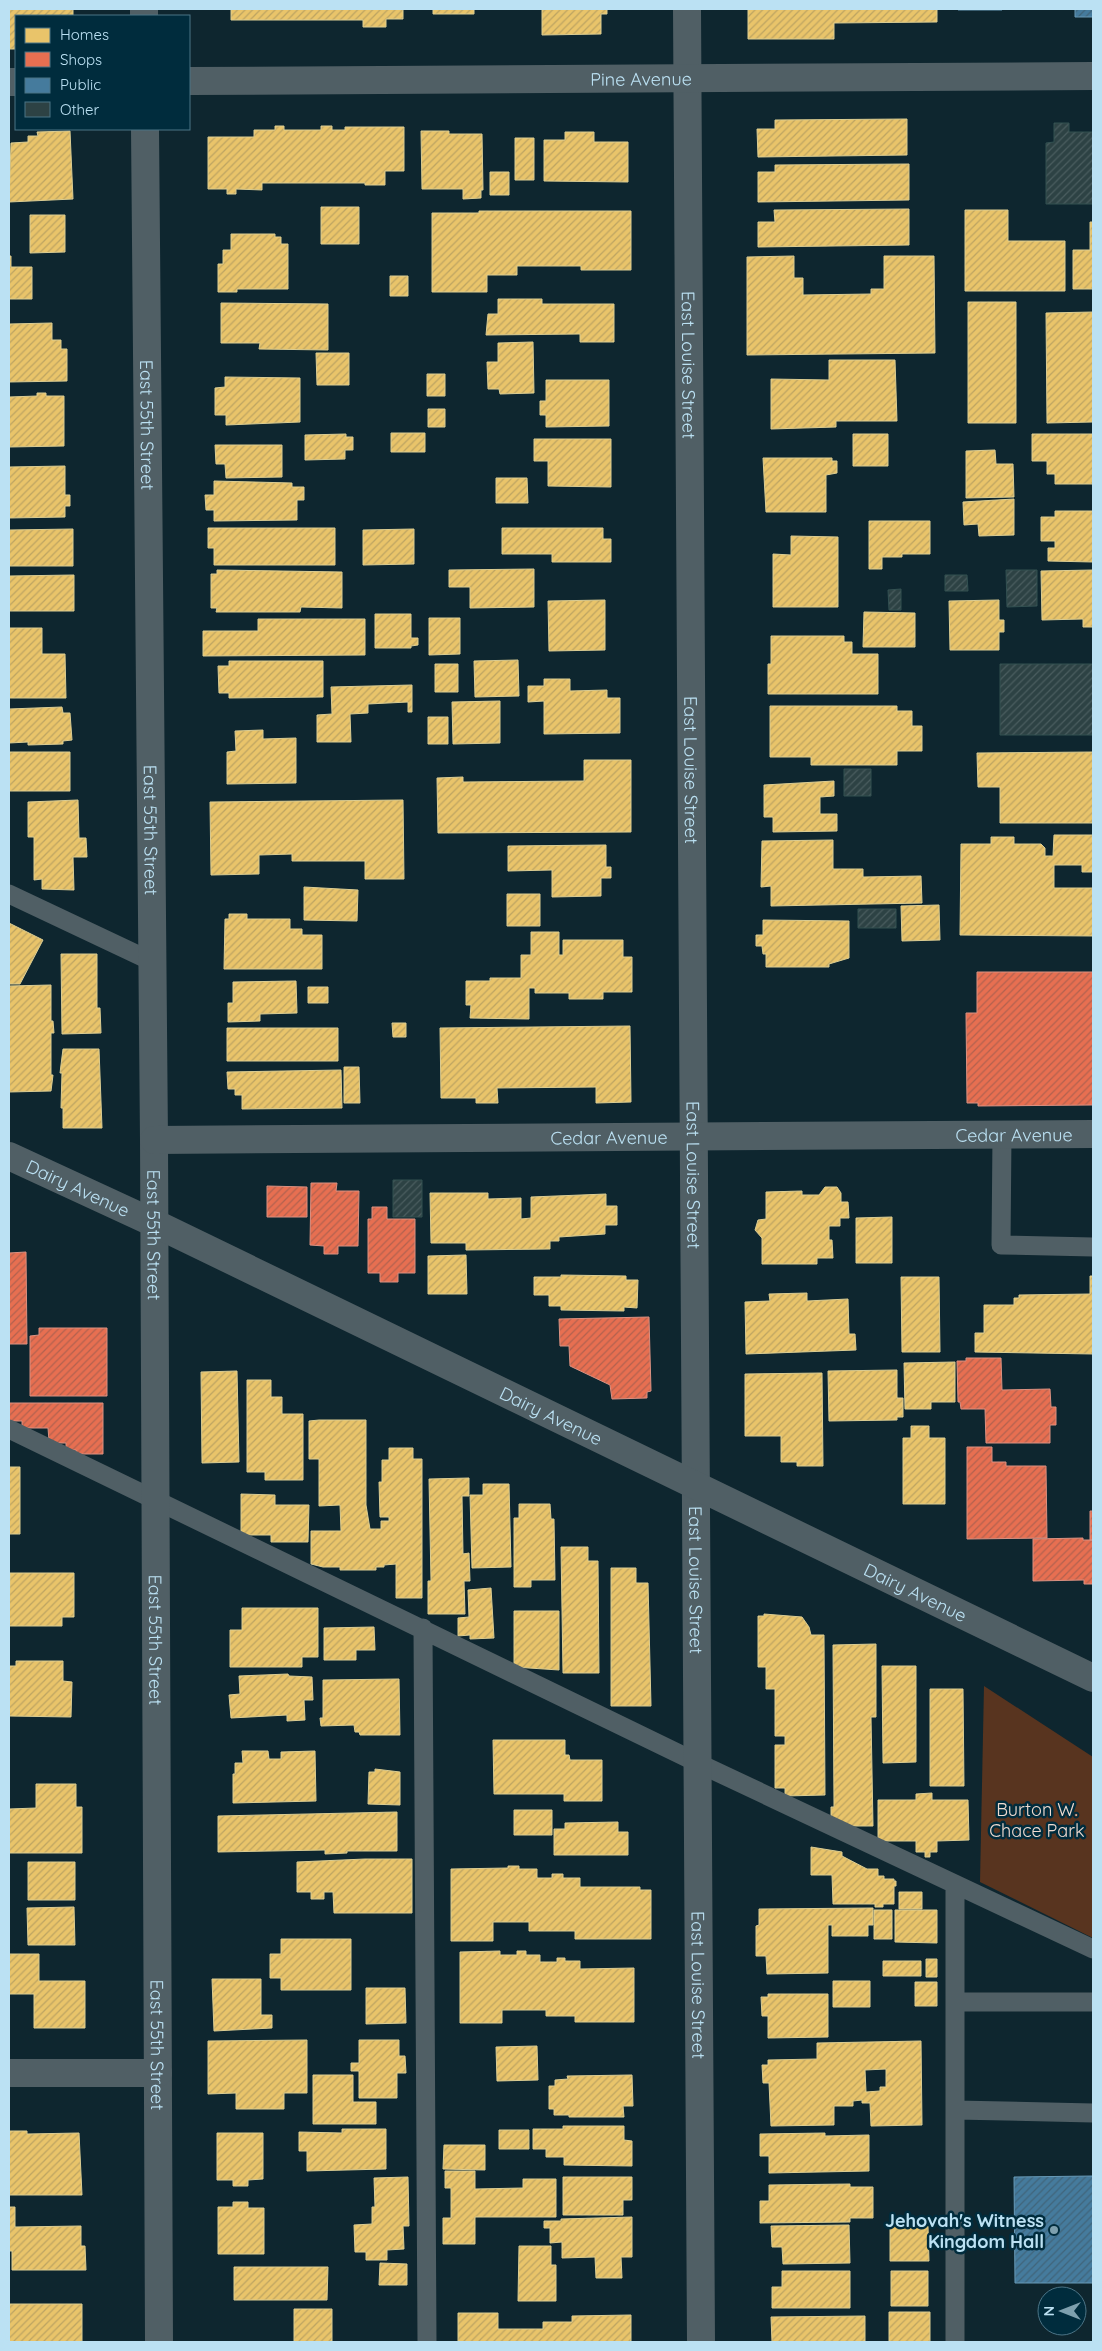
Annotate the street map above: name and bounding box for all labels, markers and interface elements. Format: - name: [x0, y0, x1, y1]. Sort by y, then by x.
- legend: [15, 15, 190, 130]
- text: Homes: [60, 25, 109, 44]
- text: Shops: [60, 50, 102, 69]
- street label: Pine Avenue: [590, 67, 692, 90]
- text: Public: [60, 75, 101, 94]
- text: Other: [60, 100, 100, 119]
- street label: East Louise Street: [677, 291, 701, 439]
- street label: East 55th Street: [136, 360, 160, 490]
- street label: East Louise Street: [680, 696, 704, 844]
- street label: East 55th Street: [139, 764, 163, 895]
- street label: East Louise Street: [682, 1101, 706, 1249]
- street label: Cedar Avenue: [955, 1123, 1073, 1146]
- street label: Cedar Avenue: [550, 1125, 668, 1149]
- street label: Dairy Avenue: [23, 1154, 133, 1222]
- street label: East 55th Street: [143, 1170, 166, 1300]
- street label: Dairy Avenue: [496, 1381, 606, 1450]
- street label: East Louise Street: [684, 1506, 708, 1654]
- street label: Dairy Avenue: [860, 1557, 971, 1627]
- street label: East 55th Street: [144, 1575, 168, 1705]
- park label: Burton W. Chace Park: [989, 1798, 1085, 1842]
- street label: East Louise Street: [687, 1911, 711, 2059]
- street label: East 55th Street: [146, 1980, 170, 2110]
- place label: Jehovah's Witness Kingdom Hall: [885, 2209, 1044, 2253]
- marker: Jehovah's Witness Kingdom Hall: [1048, 2224, 1060, 2236]
- north arrow: [1037, 2286, 1087, 2336]
- text: N: [1040, 2306, 1058, 2316]

